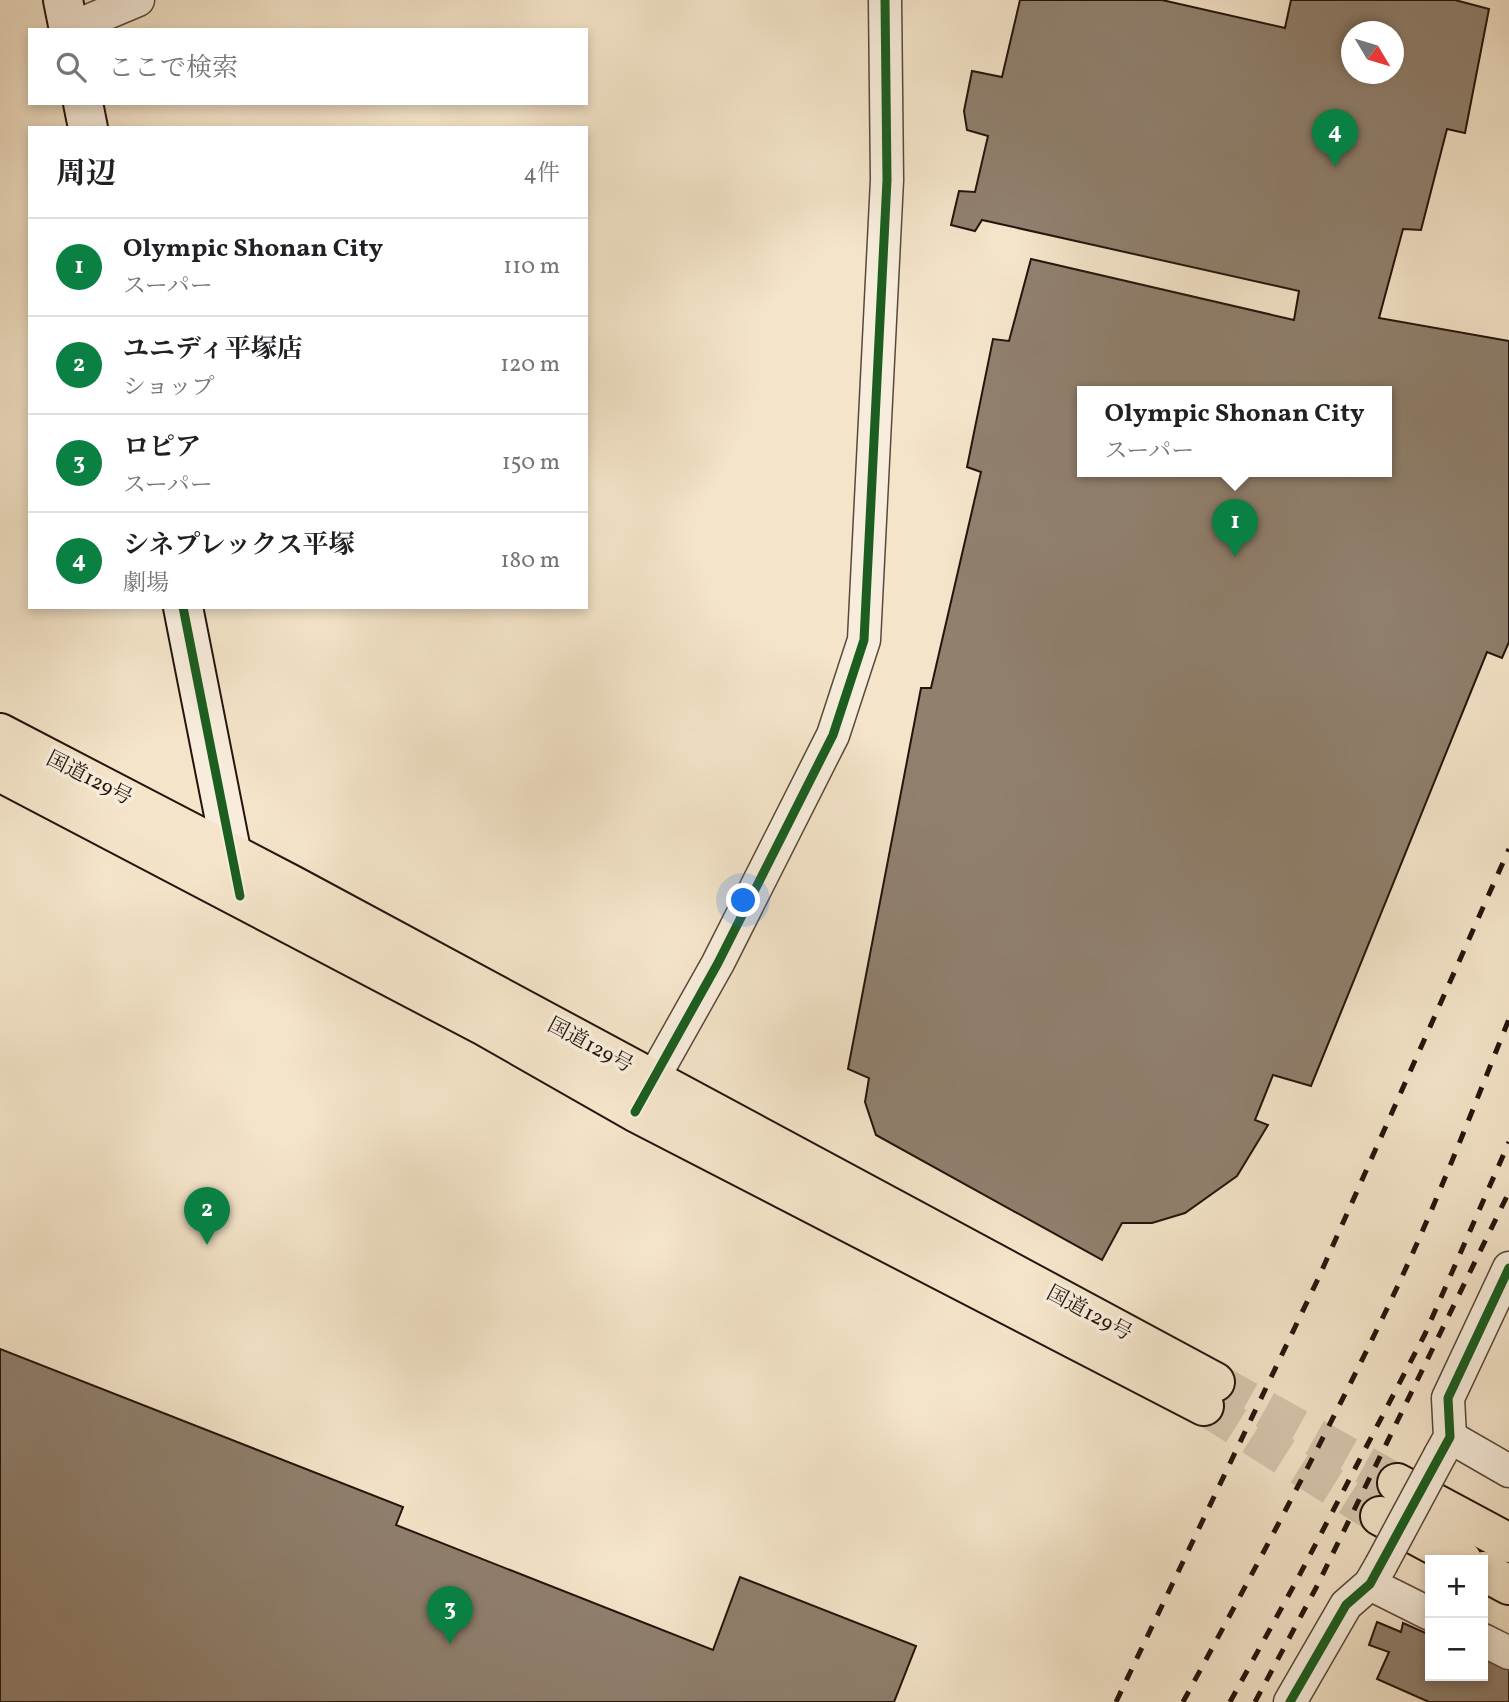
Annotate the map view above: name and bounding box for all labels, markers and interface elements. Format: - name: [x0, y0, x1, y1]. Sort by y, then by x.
- north arrow: [1341, 21, 1404, 84]
- search box: [28, 28, 588, 105]
- icon: search: [52, 48, 90, 86]
- text: ここで検索: [108, 51, 238, 87]
- pin: 4: [1312, 109, 1358, 167]
- text: 周辺: [56, 154, 116, 196]
- text: 4件: [523, 158, 560, 190]
- text: Olympic Shonan City: [123, 231, 383, 267]
- text: 1: [74, 251, 84, 283]
- text: 110 m: [503, 251, 560, 283]
- text: スーパー: [123, 271, 213, 303]
- text: ユニディ平塚店: [123, 332, 303, 368]
- text: 2: [73, 349, 85, 381]
- text: 120 m: [500, 349, 560, 381]
- text: ショップ: [123, 372, 215, 404]
- popup: [1077, 386, 1392, 477]
- text: Olympic Shonan City: [1104, 396, 1365, 432]
- text: ロピア: [123, 430, 201, 466]
- text: スーパー: [1104, 436, 1194, 468]
- text: 3: [73, 447, 85, 479]
- text: 150 m: [502, 447, 560, 479]
- text: スーパー: [123, 470, 213, 502]
- pin: 1: [1212, 499, 1258, 557]
- text: シネプレックス平塚: [123, 528, 355, 564]
- text: 4: [72, 545, 86, 577]
- text: 180 m: [501, 545, 560, 577]
- text: 劇場: [123, 568, 169, 600]
- street label: 国道129号: [41, 745, 137, 813]
- your location: [726, 883, 760, 917]
- street label: 国道129号: [542, 1011, 638, 1081]
- pin: 2: [184, 1187, 230, 1245]
- street label: 国道129号: [1041, 1279, 1137, 1349]
- map controls: [1425, 1555, 1488, 1681]
- button: +: [1425, 1555, 1488, 1618]
- pin: 3: [427, 1586, 473, 1644]
- button: −: [1425, 1618, 1488, 1681]

